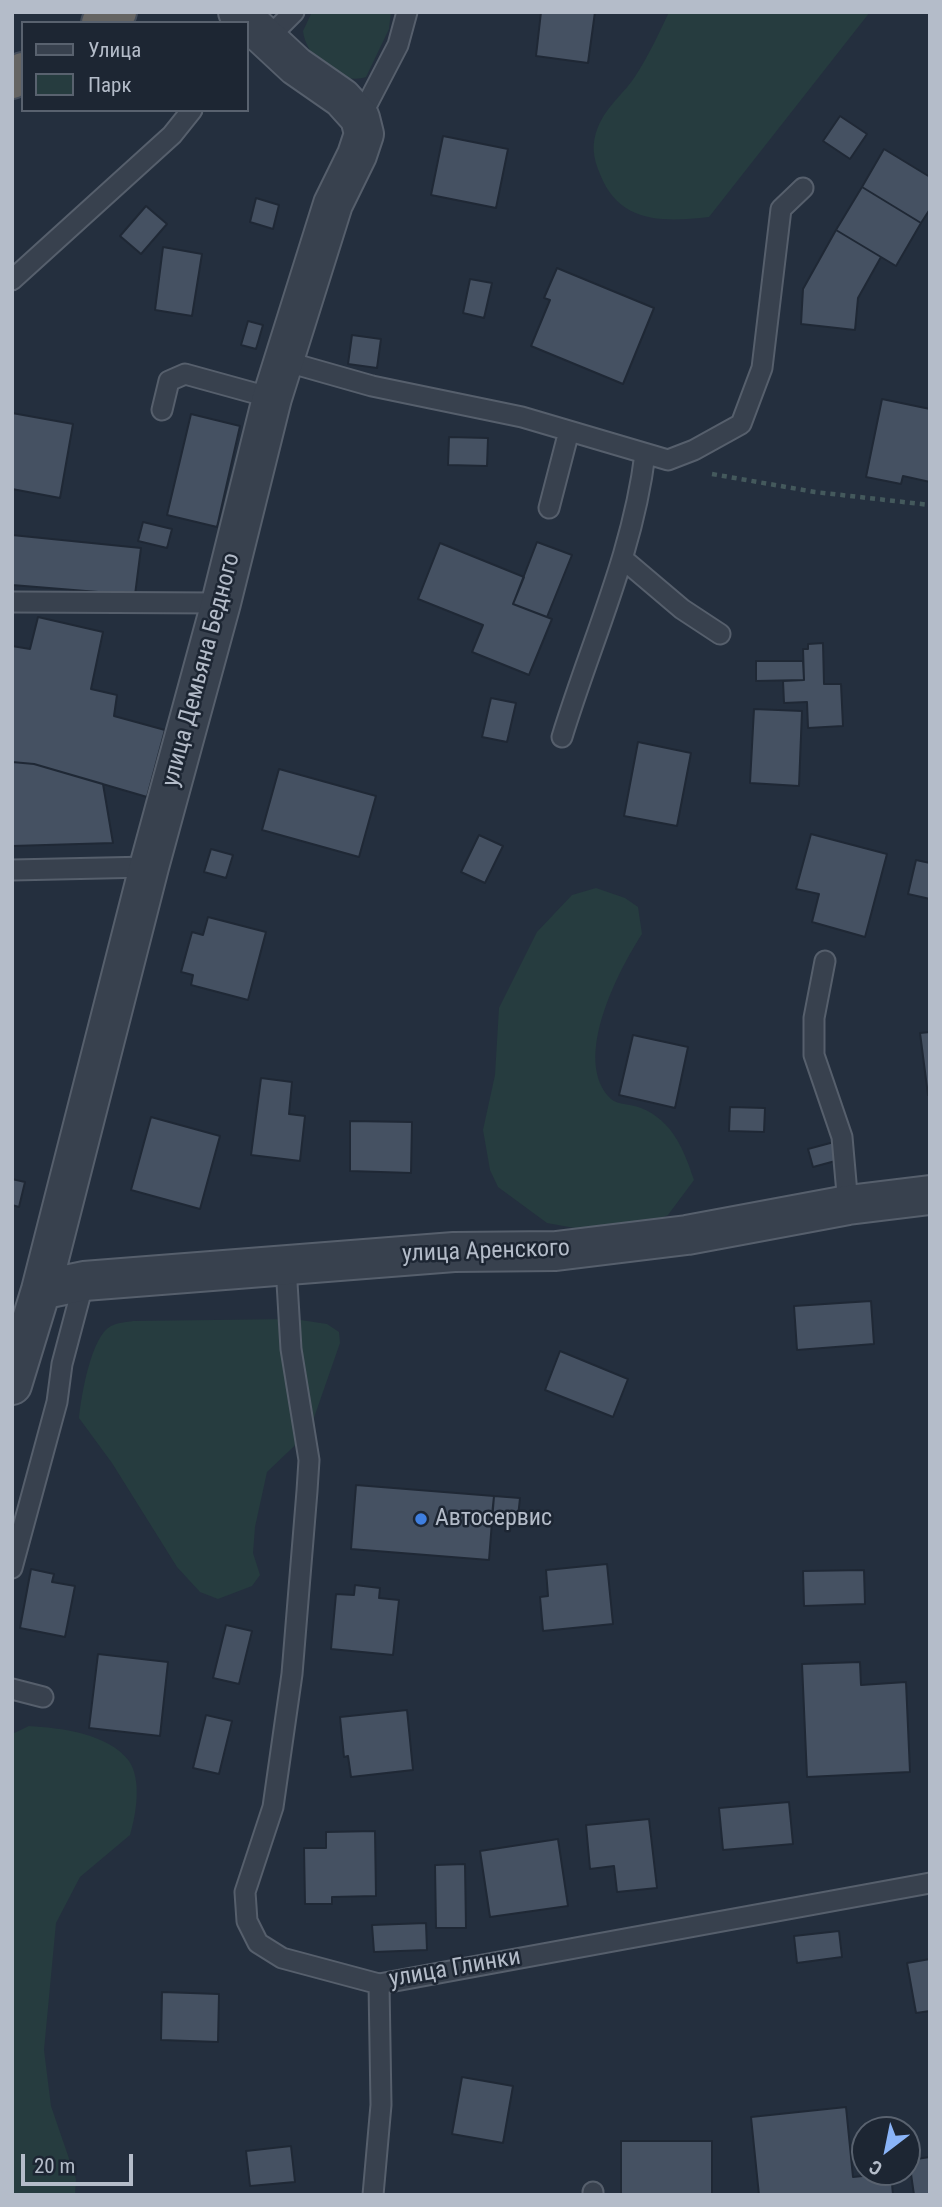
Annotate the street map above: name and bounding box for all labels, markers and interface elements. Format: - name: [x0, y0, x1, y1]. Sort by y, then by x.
- legend: [21, 21, 248, 112]
- text: Улица: [88, 38, 141, 62]
- text: Парк: [88, 73, 132, 97]
- street label: улица Демьяна Бедного: [157, 550, 247, 790]
- street label: улица Аренского: [402, 1235, 570, 1269]
- place label: Автосервис: [435, 1505, 552, 1533]
- marker: Автосервис: [413, 1511, 429, 1527]
- street label: улица Глинки: [387, 1943, 523, 1995]
- north arrow: [851, 2116, 921, 2186]
- scale bar: [24, 2140, 136, 2184]
- text: 20 m: [34, 2154, 75, 2178]
- text: С: [865, 2155, 886, 2180]

